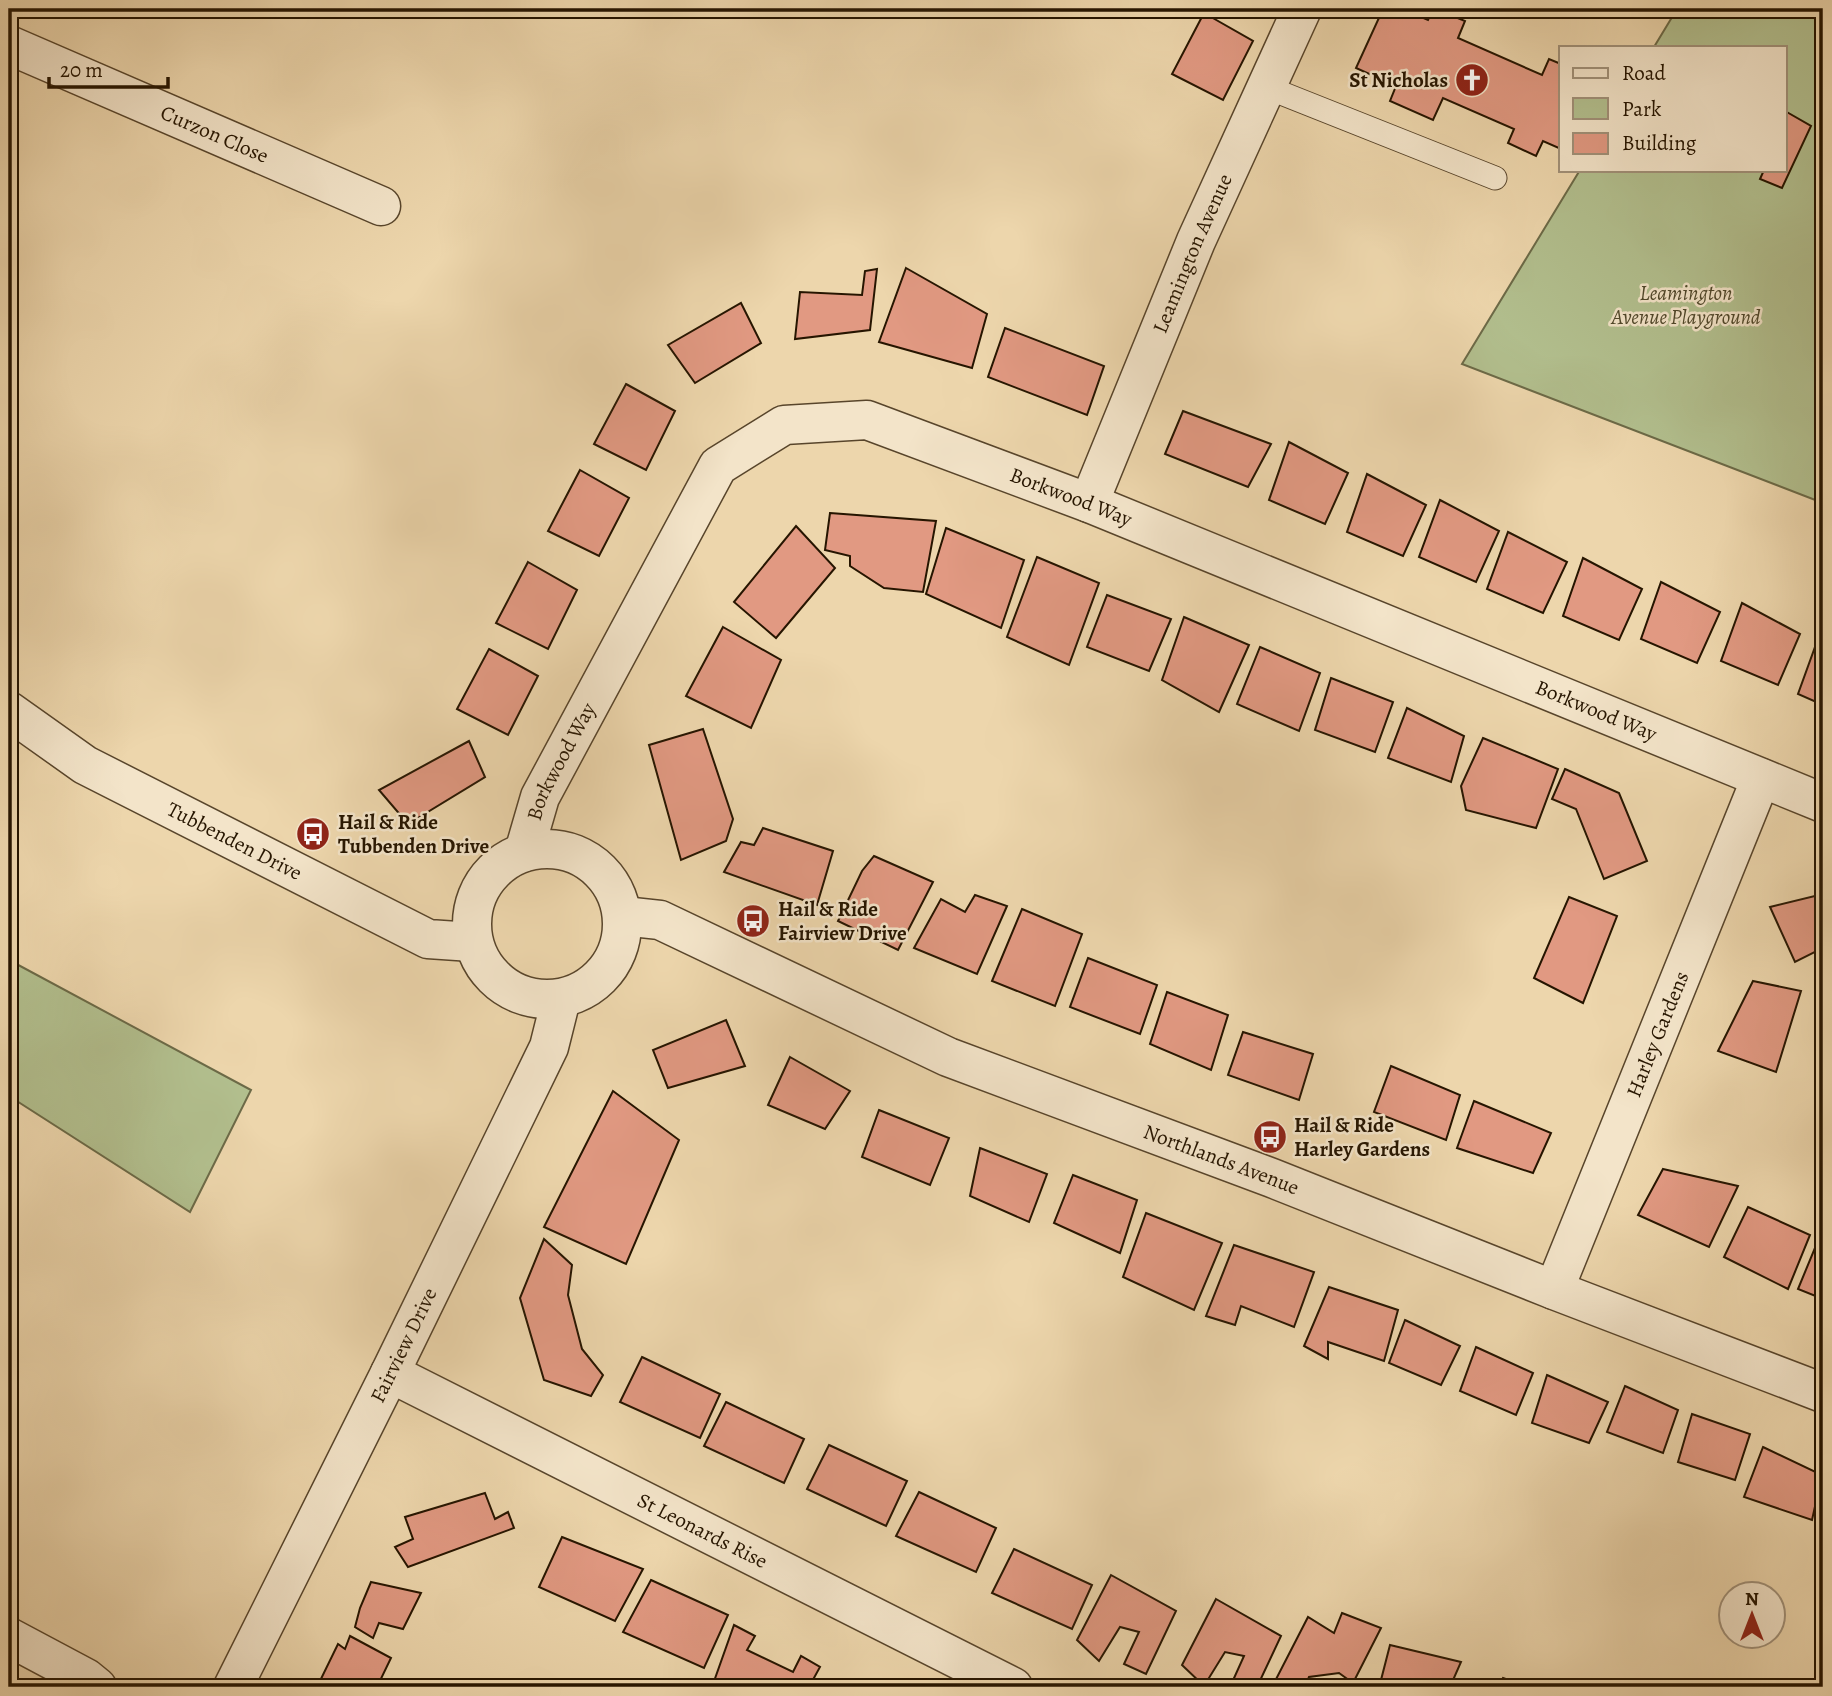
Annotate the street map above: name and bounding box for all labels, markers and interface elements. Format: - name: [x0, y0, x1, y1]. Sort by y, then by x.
- scale bar: [49, 46, 168, 90]
- legend: [1559, 46, 1786, 172]
- text: 20 m: [60, 56, 103, 84]
- text: Road: [1622, 59, 1666, 87]
- church icon: St Nicholas: [1453, 61, 1491, 99]
- place label: St Nicholas: [1349, 66, 1448, 94]
- text: Park: [1622, 95, 1662, 123]
- street label: Curzon Close: [156, 98, 273, 170]
- text: Building: [1622, 129, 1697, 157]
- street label: Leamington Avenue: [1146, 169, 1239, 338]
- park label: Leamington Avenue Playground: [1610, 279, 1761, 331]
- street label: Borkwood Way: [1006, 461, 1137, 533]
- street label: Borkwood Way: [1531, 673, 1662, 748]
- street label: Borkwood Way: [520, 697, 602, 824]
- street label: Tubbenden Drive: [162, 795, 307, 887]
- place label: Hail & Ride Tubbenden Drive: [338, 808, 489, 860]
- bus stop icon: Hail & Ride Tubbenden Drive: [294, 815, 332, 853]
- place label: Hail & Ride Fairview Drive: [778, 895, 907, 947]
- bus stop icon: Hail & Ride Fairview Drive: [734, 902, 772, 940]
- street label: Harley Gardens: [1619, 967, 1695, 1101]
- place label: Hail & Ride Harley Gardens: [1294, 1111, 1430, 1163]
- street label: Northlands Avenue: [1140, 1117, 1303, 1201]
- bus stop icon: Hail & Ride Harley Gardens: [1251, 1118, 1289, 1156]
- street label: Fairview Drive: [363, 1283, 444, 1407]
- street label: St Leonards Rise: [633, 1486, 772, 1575]
- north arrow: [1716, 1580, 1786, 1650]
- text: N: [1745, 1586, 1759, 1612]

